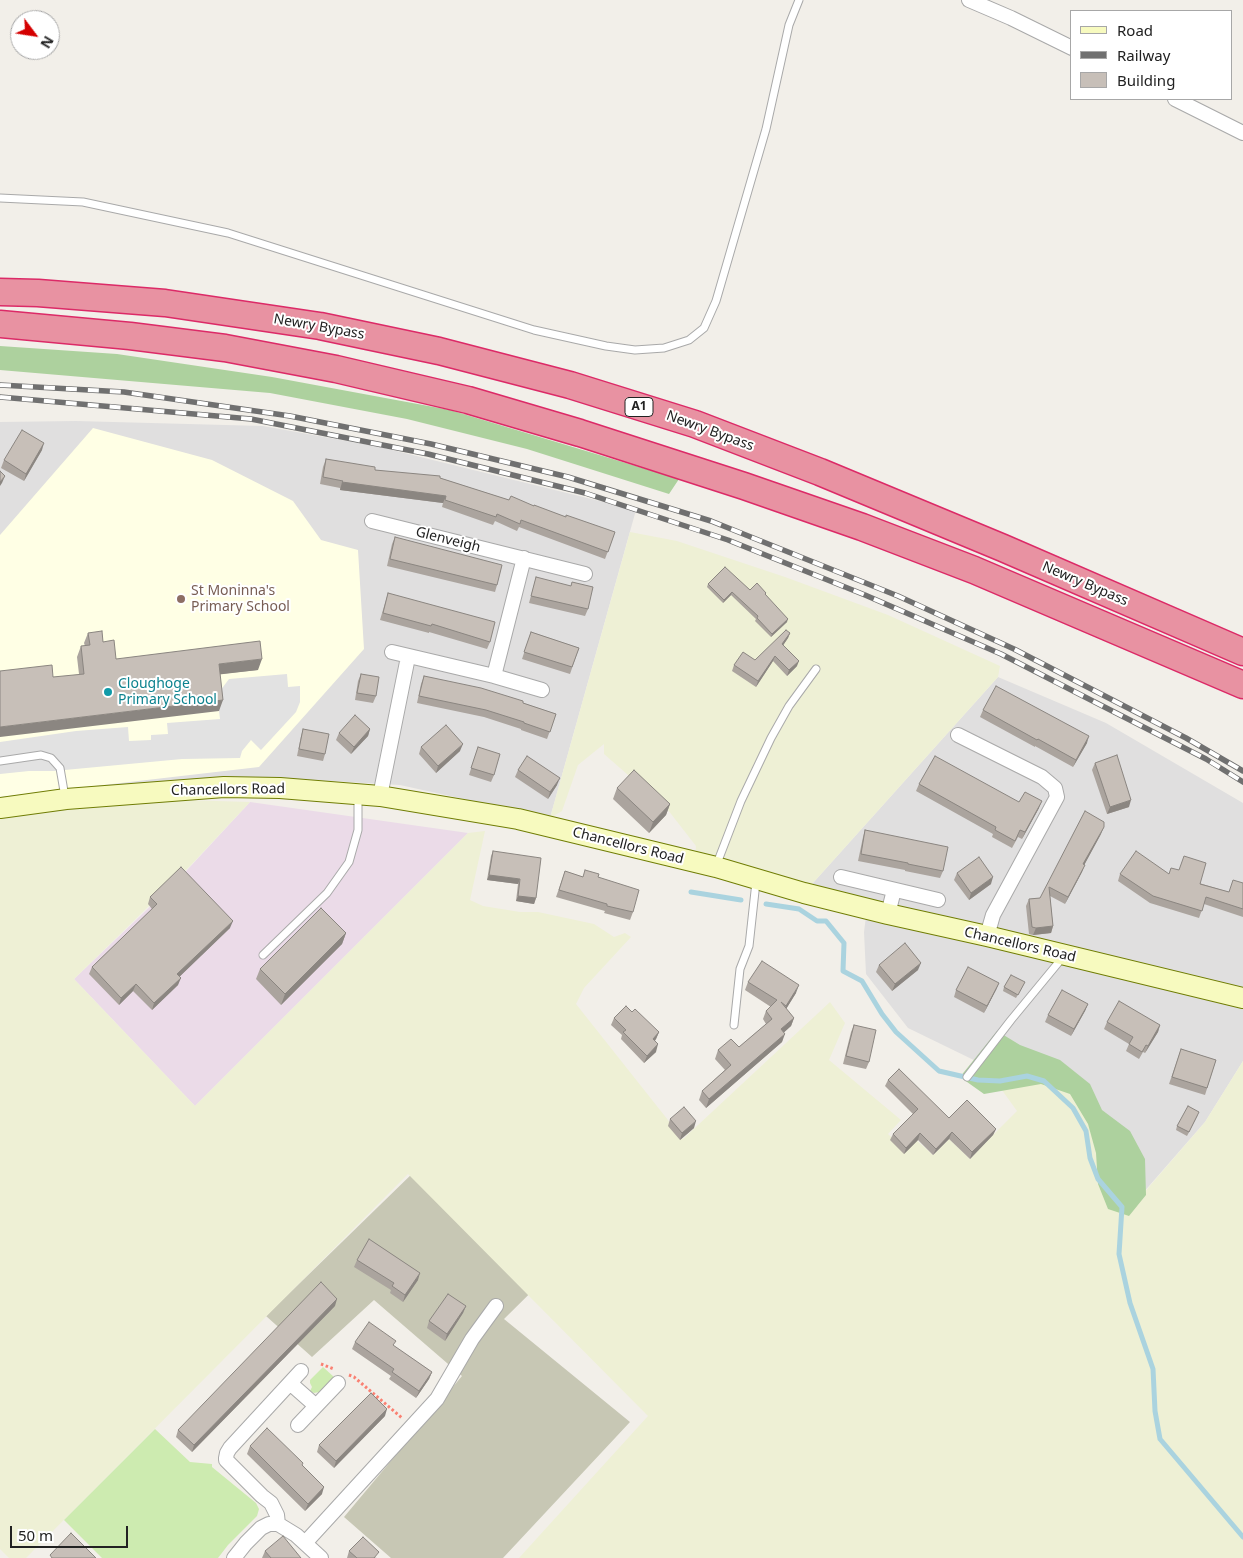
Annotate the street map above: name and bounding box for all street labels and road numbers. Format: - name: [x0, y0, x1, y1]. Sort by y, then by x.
- street label: Newry Bypass: [272, 311, 366, 343]
- road number: A1: [625, 398, 653, 417]
- street label: Newry Bypass: [664, 407, 756, 455]
- street label: Glenveigh: [414, 524, 482, 556]
- street label: Newry Bypass: [1039, 558, 1131, 610]
- street label: Chancellors Road: [171, 781, 285, 799]
- street label: Chancellors Road: [571, 824, 685, 868]
- street label: Chancellors Road: [963, 924, 1077, 966]

